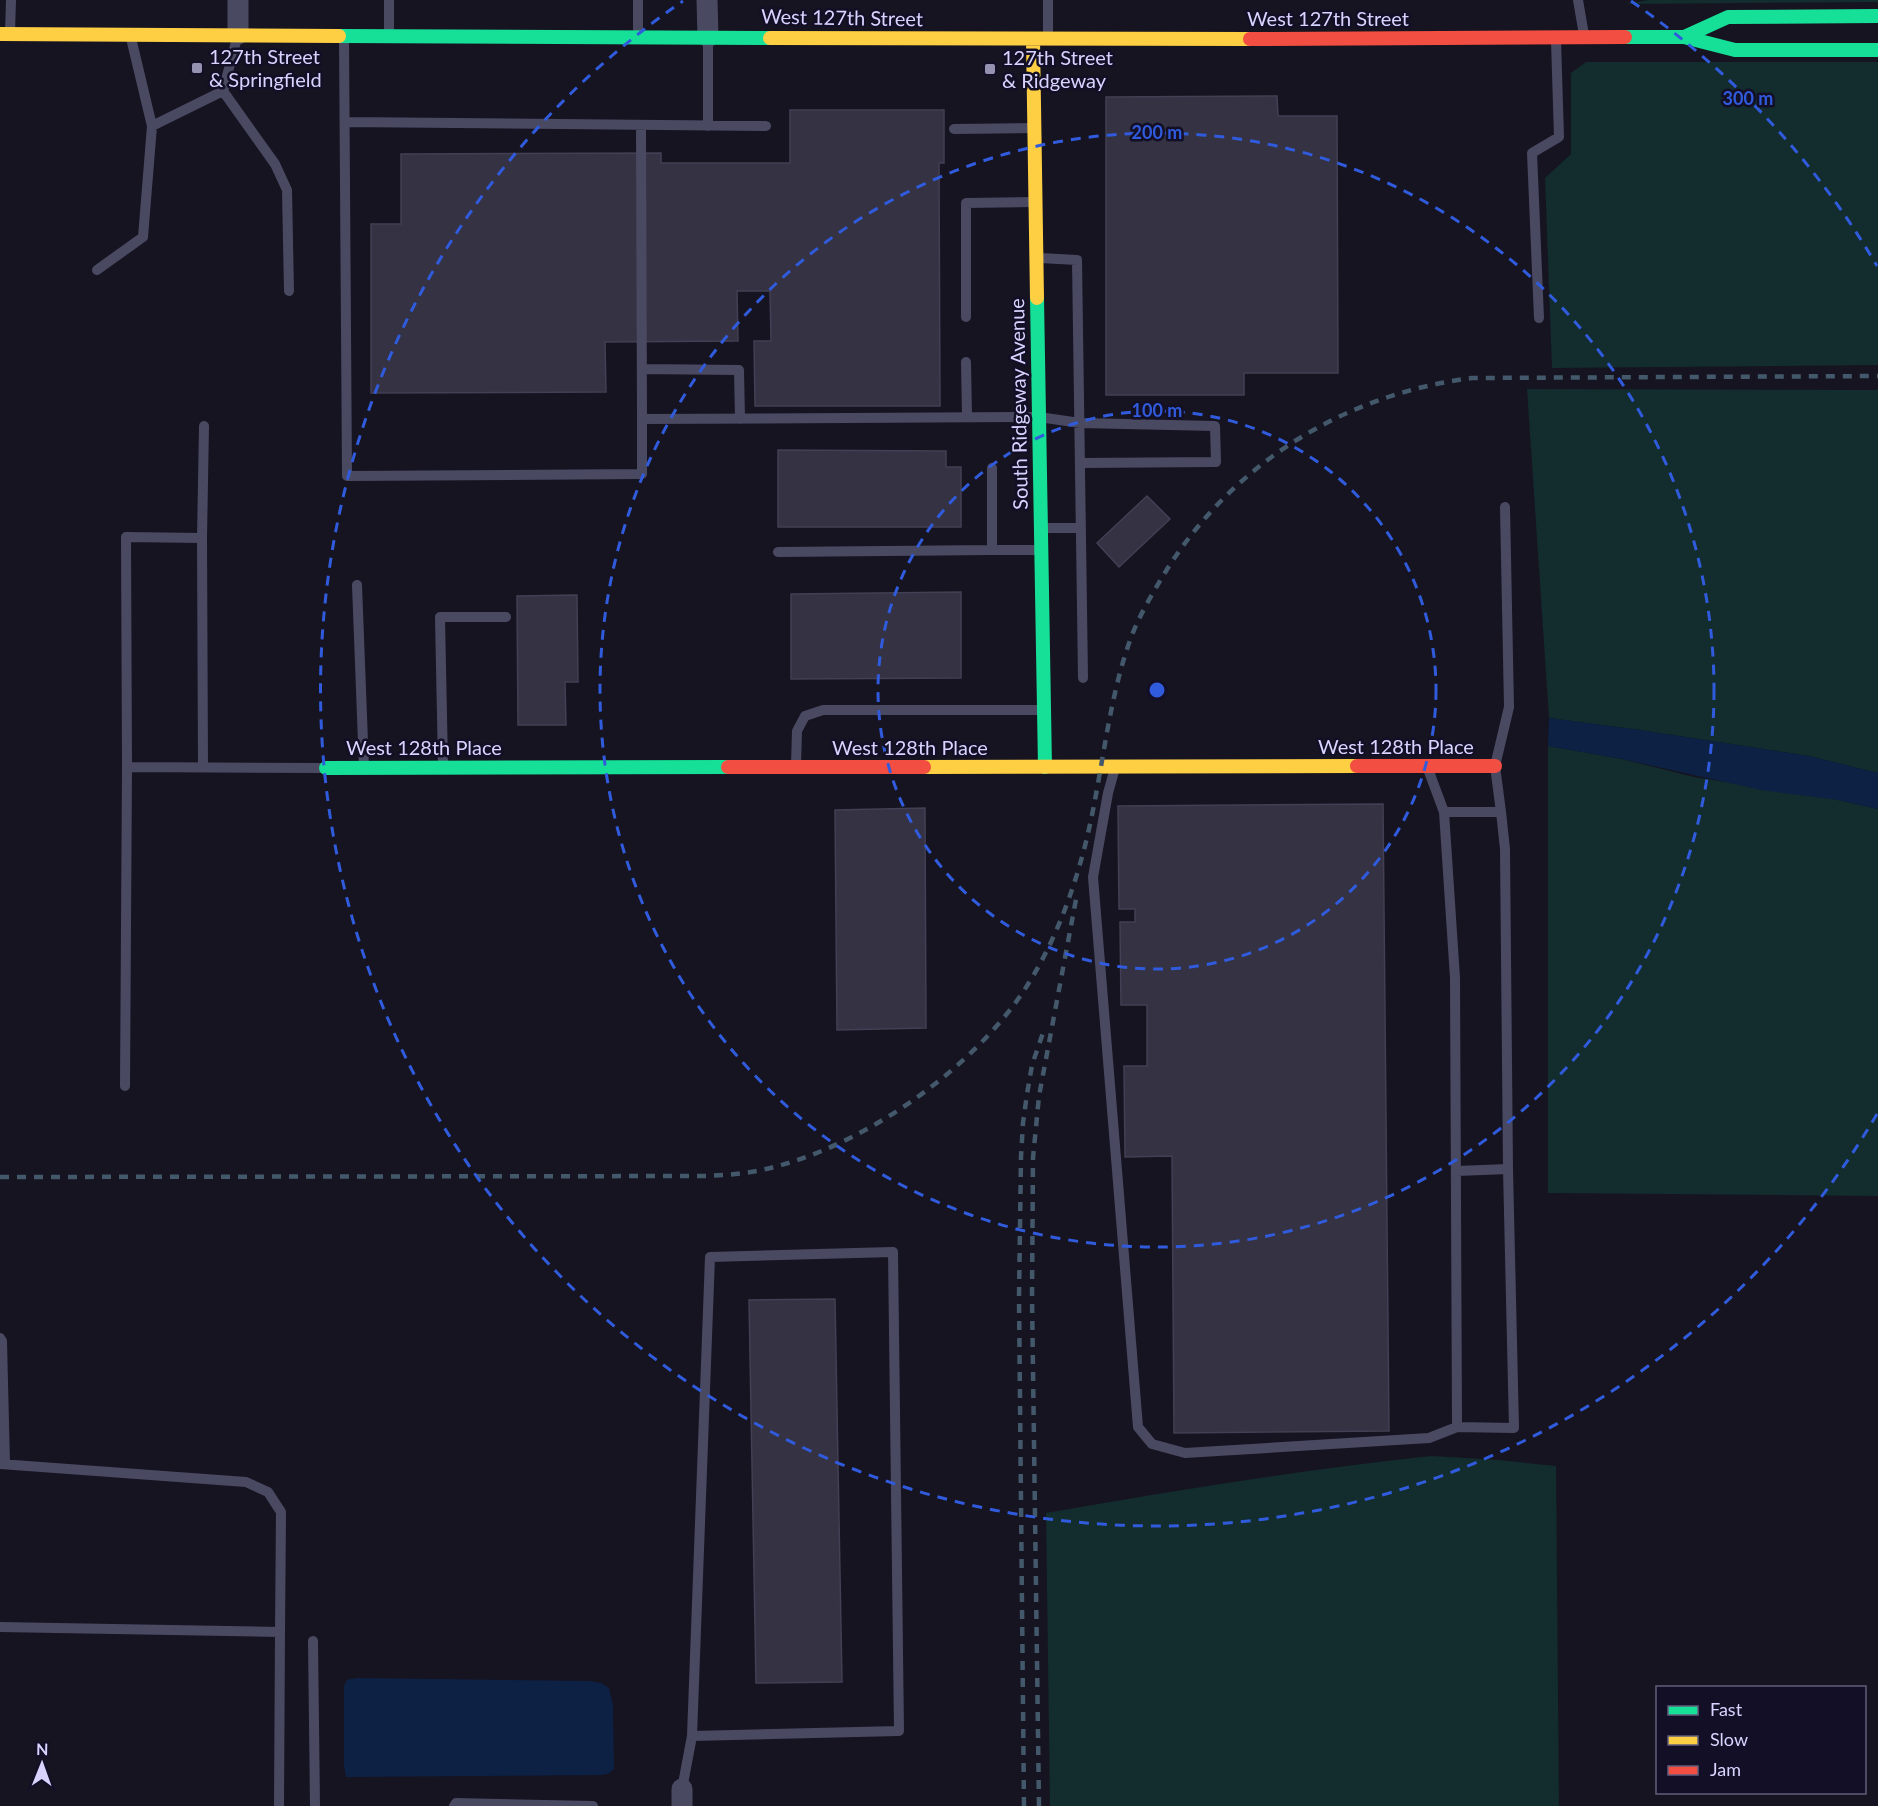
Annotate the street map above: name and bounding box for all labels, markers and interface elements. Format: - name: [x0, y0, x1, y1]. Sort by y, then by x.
- street label: West 127th Street: [761, 4, 923, 30]
- street label: West 127th Street: [1247, 6, 1409, 30]
- place label: 127th Street & Springfield: [209, 44, 322, 91]
- place label: 127th Street & Ridgeway: [1002, 45, 1113, 92]
- marker: 127th Street & Springfield: [190, 61, 204, 75]
- marker: 127th Street & Ridgeway: [983, 62, 997, 76]
- text: 300 m: [1723, 87, 1773, 109]
- text: 200 m: [1132, 121, 1182, 143]
- street label: South Ridgeway Avenue: [1004, 298, 1032, 510]
- text: 100 m: [1132, 399, 1182, 421]
- centre of rings: [1147, 680, 1167, 700]
- street label: West 128th Place: [1318, 734, 1474, 758]
- street label: West 128th Place: [346, 735, 502, 759]
- street label: West 128th Place: [832, 735, 988, 759]
- legend: [1656, 1686, 1866, 1794]
- text: Fast: [1710, 1698, 1743, 1720]
- text: Slow: [1710, 1728, 1748, 1750]
- north arrow: [12, 1734, 72, 1794]
- text: N: [36, 1739, 49, 1758]
- text: Jam: [1710, 1758, 1741, 1780]

